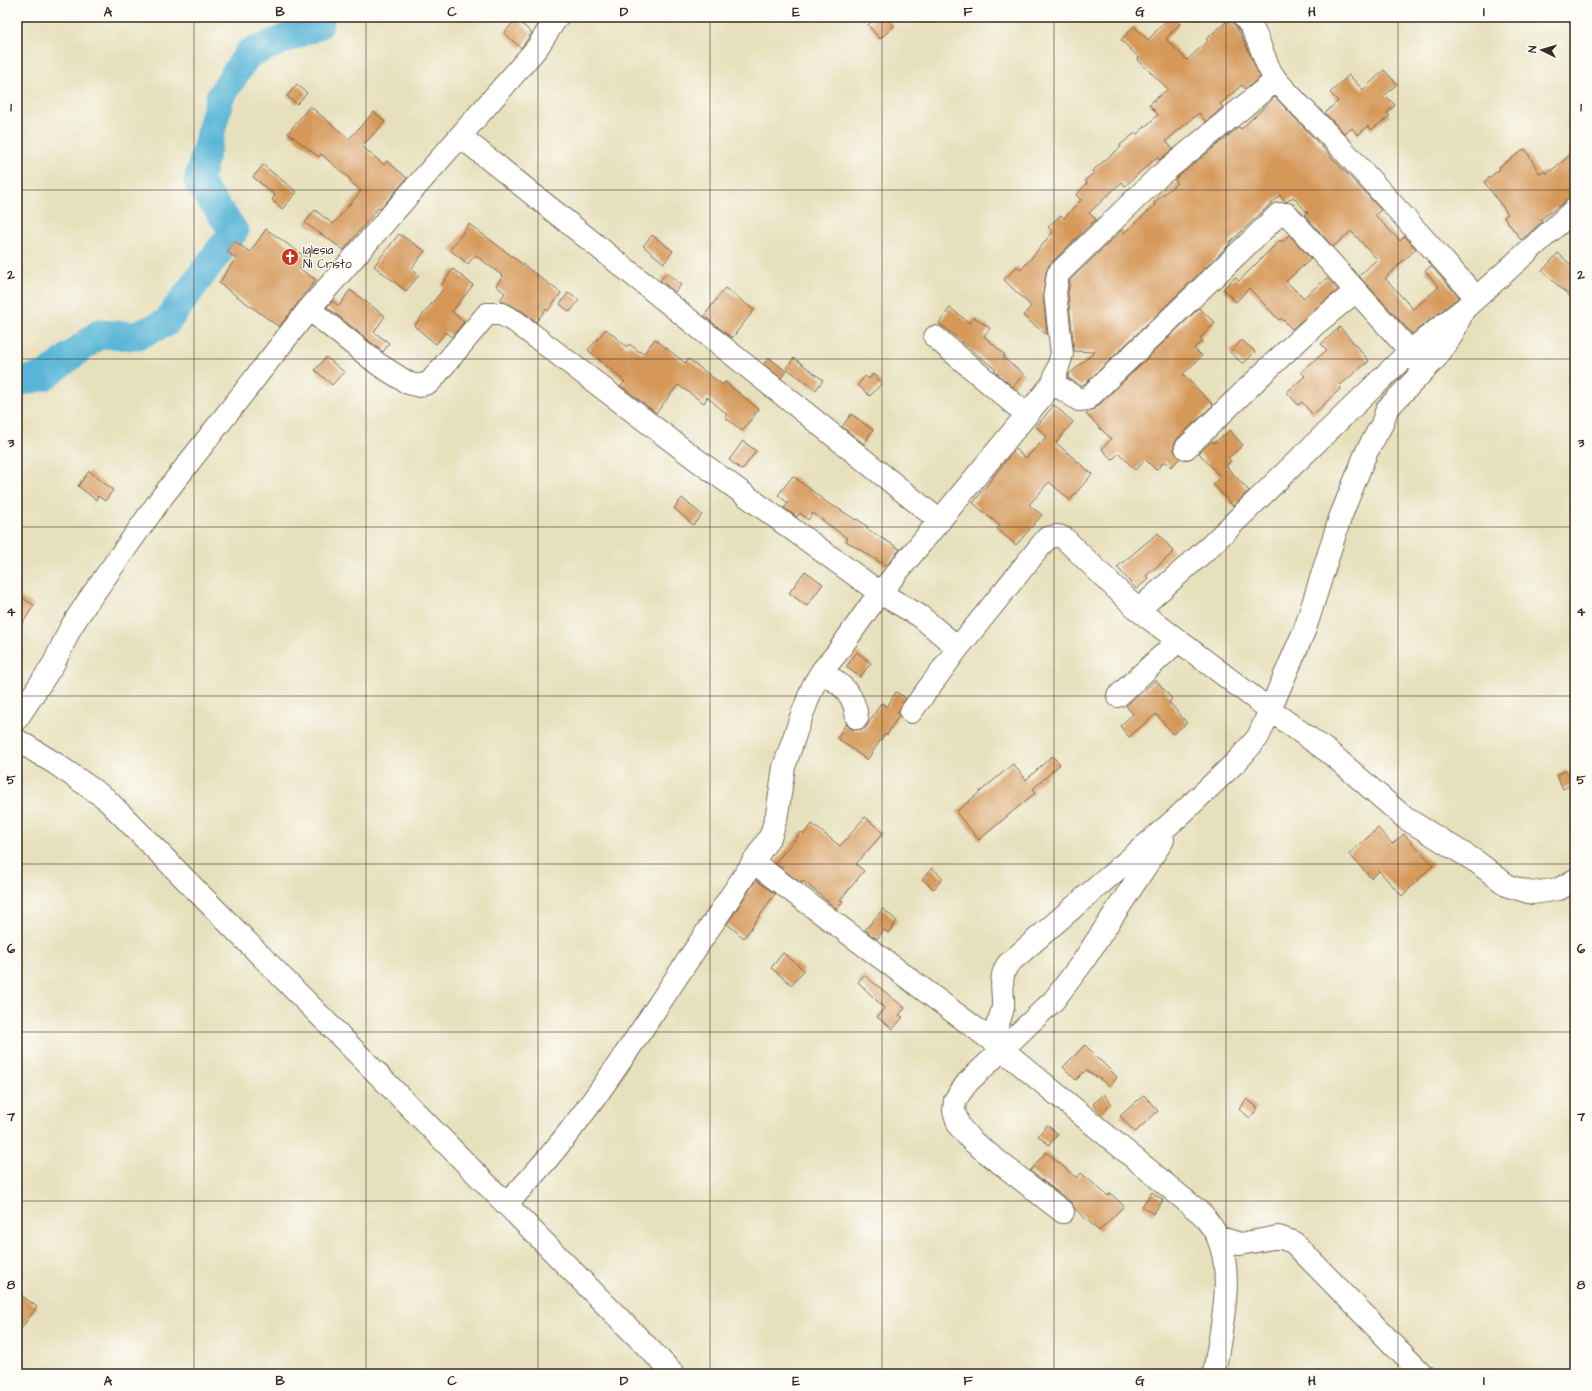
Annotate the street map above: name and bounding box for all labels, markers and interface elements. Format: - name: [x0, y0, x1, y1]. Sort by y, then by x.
- text: A: [104, 3, 113, 21]
- text: B: [275, 3, 285, 21]
- text: C: [447, 3, 457, 21]
- text: D: [620, 3, 629, 21]
- text: E: [792, 3, 800, 21]
- text: F: [963, 3, 973, 21]
- text: G: [1135, 3, 1145, 21]
- text: H: [1308, 3, 1316, 21]
- text: I: [1483, 3, 1485, 21]
- north arrow: [1522, 30, 1562, 70]
- text: N: [1525, 45, 1540, 53]
- text: 1: [10, 98, 12, 116]
- text: 1: [1580, 98, 1582, 116]
- place label: Iglesia Ni Cristo: [303, 242, 352, 273]
- church icon: Iglesia Ni Cristo: [280, 247, 300, 267]
- text: 2: [6, 266, 15, 284]
- text: 2: [1576, 266, 1585, 284]
- text: 3: [7, 434, 15, 452]
- text: 3: [1577, 434, 1585, 452]
- text: 4: [7, 603, 16, 621]
- text: 4: [1577, 603, 1586, 621]
- text: 5: [6, 771, 16, 789]
- text: 5: [1576, 771, 1586, 789]
- text: 6: [7, 940, 16, 958]
- text: 6: [1577, 940, 1586, 958]
- text: 7: [6, 1108, 16, 1126]
- text: 7: [1576, 1108, 1586, 1126]
- text: 8: [7, 1276, 16, 1294]
- text: 8: [1577, 1276, 1586, 1294]
- text: A: [104, 1372, 113, 1390]
- text: B: [275, 1372, 285, 1390]
- text: C: [447, 1372, 457, 1390]
- text: D: [620, 1372, 629, 1390]
- text: E: [792, 1372, 800, 1390]
- text: F: [963, 1372, 973, 1390]
- text: G: [1135, 1372, 1145, 1390]
- text: H: [1308, 1372, 1316, 1390]
- text: I: [1483, 1372, 1485, 1390]

